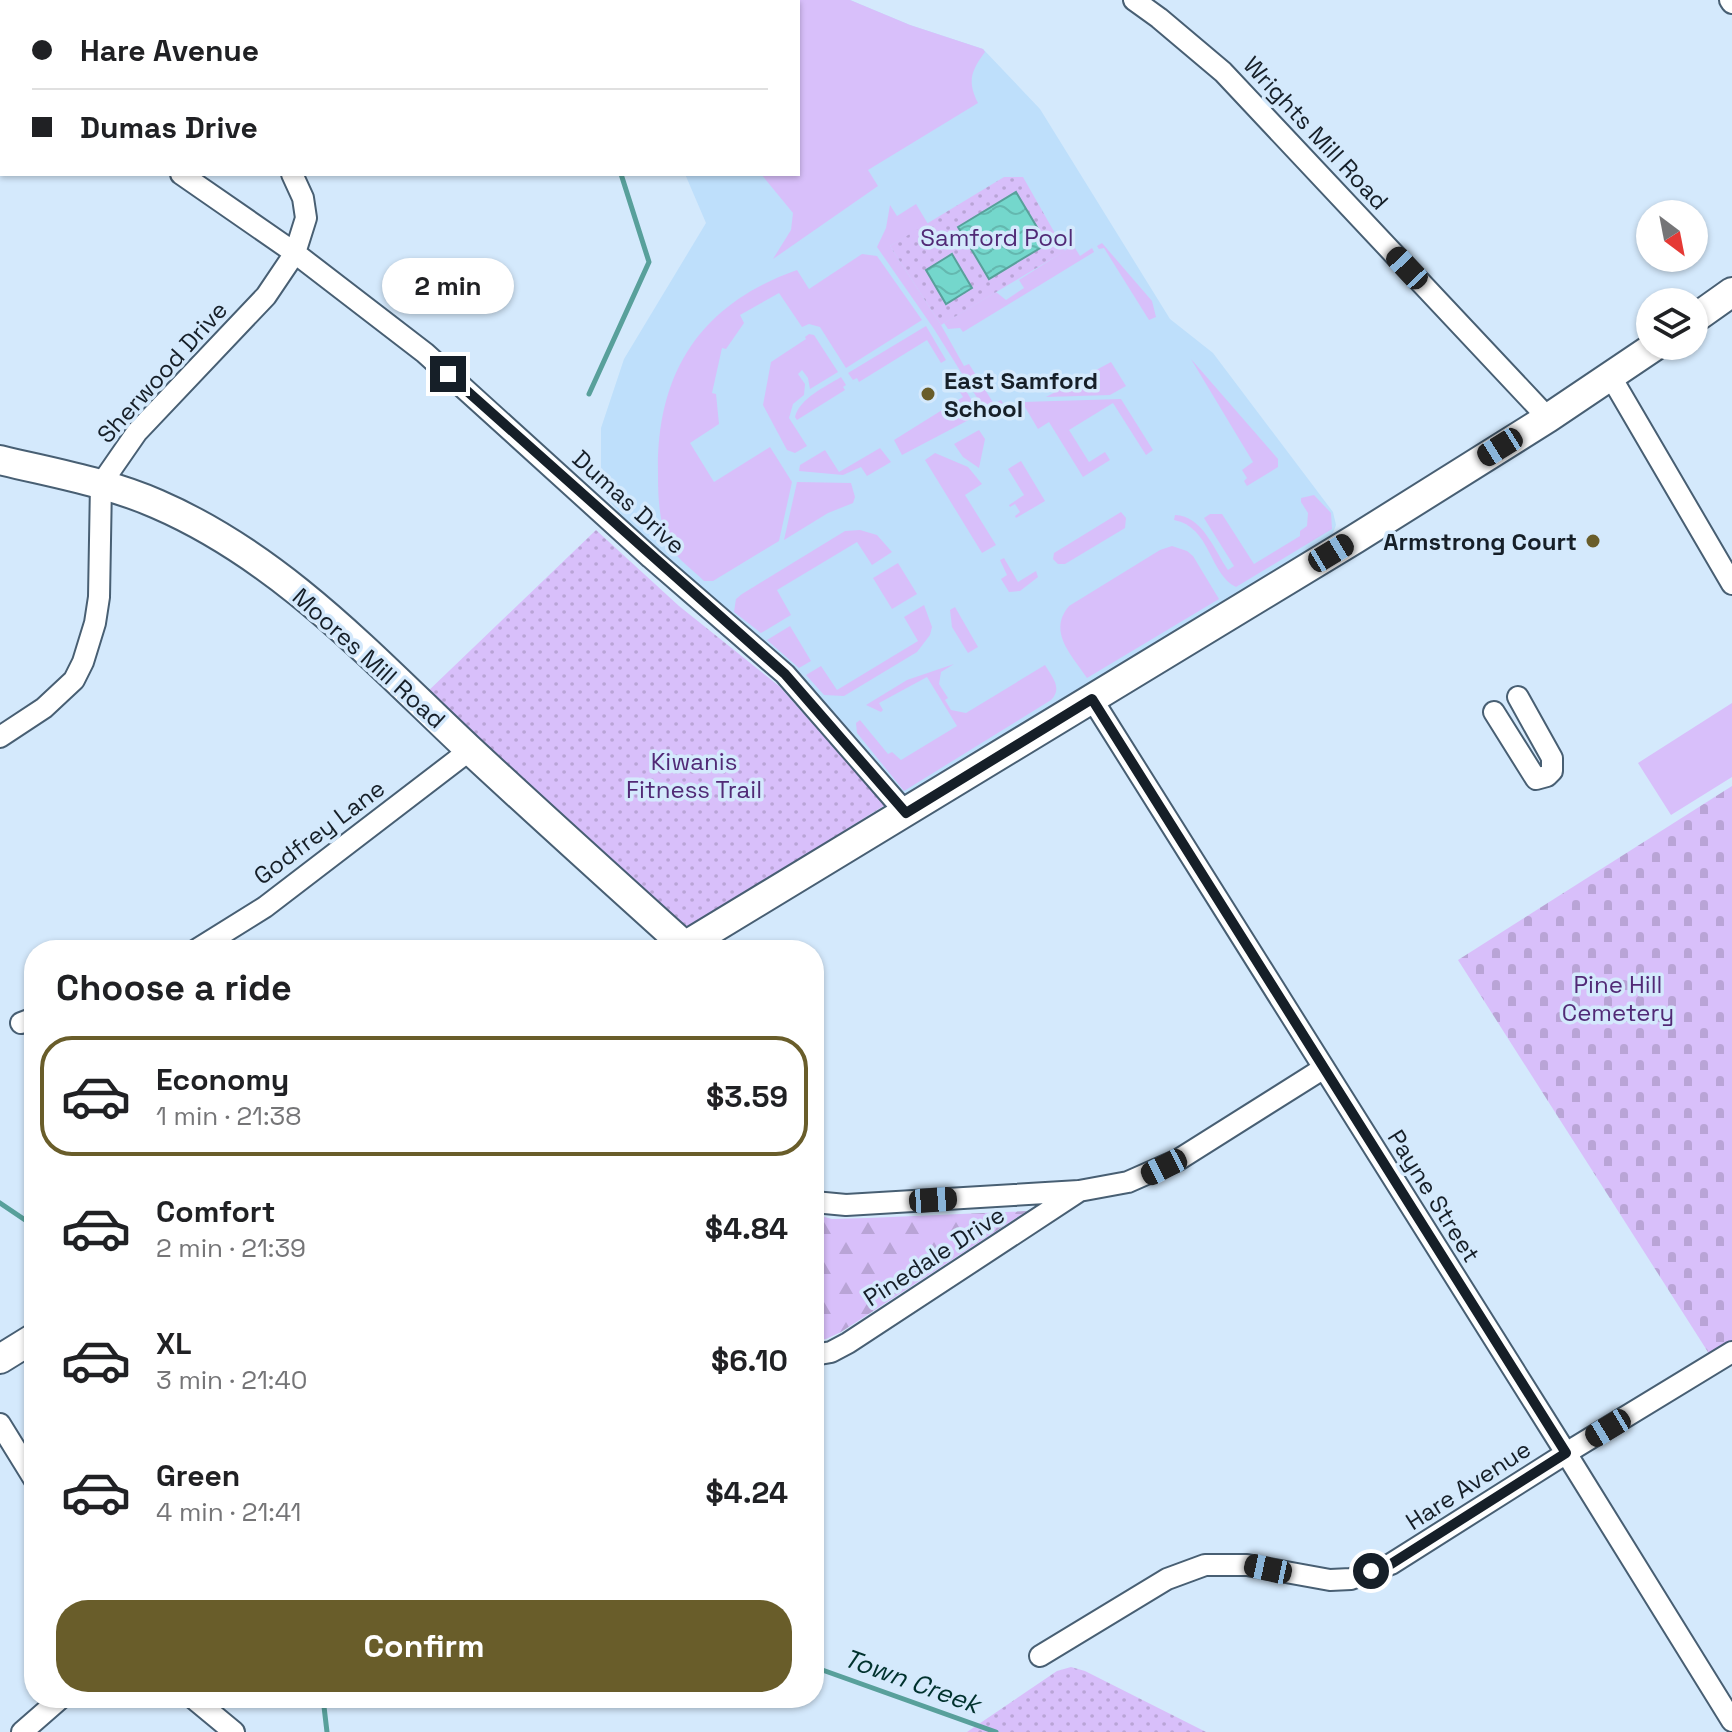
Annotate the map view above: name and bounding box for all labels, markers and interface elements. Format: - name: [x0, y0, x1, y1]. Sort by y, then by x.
- text: Hare Avenue: [80, 31, 259, 70]
- street label: Wrights Mill Road: [1237, 50, 1395, 216]
- text: Dumas Drive: [80, 108, 258, 147]
- north arrow: [1636, 200, 1708, 272]
- map controls: [1636, 200, 1708, 360]
- park label: Samford Pool: [920, 222, 1074, 253]
- car: [1382, 242, 1432, 294]
- callout: 2 min: [382, 258, 514, 314]
- text: 2 min: [414, 269, 482, 303]
- button: layers: [1636, 288, 1708, 360]
- street label: Sherwood Drive: [90, 295, 234, 449]
- route end: [430, 356, 466, 392]
- place label: East Samford School: [944, 365, 1098, 424]
- marker: East Samford School: [919, 385, 937, 403]
- car: [1473, 424, 1527, 470]
- street label: Dumas Drive: [566, 443, 692, 561]
- place label: Armstrong Court: [1383, 526, 1577, 557]
- car: [1304, 530, 1358, 576]
- marker: Armstrong Court: [1584, 532, 1602, 550]
- street label: Moores Mill Road: [286, 581, 452, 735]
- park label: Kiwanis Fitness Trail: [626, 746, 762, 805]
- street label: Godfrey Lane: [247, 773, 391, 891]
- text: Choose a ride: [56, 965, 292, 1011]
- park label: Pine Hill Cemetery: [1562, 969, 1674, 1028]
- icon: car: [60, 1060, 132, 1132]
- text: Economy: [156, 1060, 289, 1099]
- text: $3.59: [706, 1077, 788, 1116]
- text: 1 min · 21:38: [156, 1099, 301, 1133]
- street label: Payne Street: [1381, 1124, 1487, 1268]
- car: [1137, 1145, 1191, 1189]
- car: [908, 1186, 958, 1214]
- icon: car: [60, 1192, 132, 1264]
- text: Comfort: [156, 1192, 275, 1231]
- street label: Pinedale Drive: [858, 1199, 1010, 1313]
- text: $4.84: [705, 1209, 788, 1248]
- text: 2 min · 21:39: [156, 1231, 306, 1265]
- icon: car: [60, 1324, 132, 1396]
- text: XL: [156, 1324, 192, 1363]
- text: $6.10: [711, 1341, 788, 1380]
- text: 3 min · 21:40: [156, 1363, 307, 1397]
- car: [1581, 1405, 1635, 1451]
- street label: Hare Avenue: [1400, 1433, 1536, 1537]
- icon: car: [60, 1456, 132, 1528]
- text: Green: [156, 1456, 240, 1495]
- text: $4.24: [705, 1473, 788, 1512]
- text: 4 min · 21:41: [156, 1495, 301, 1529]
- car: [1242, 1552, 1294, 1586]
- route start: [1353, 1553, 1389, 1589]
- button: Confirm: [56, 1600, 792, 1692]
- water label: Town Creek: [839, 1641, 988, 1722]

